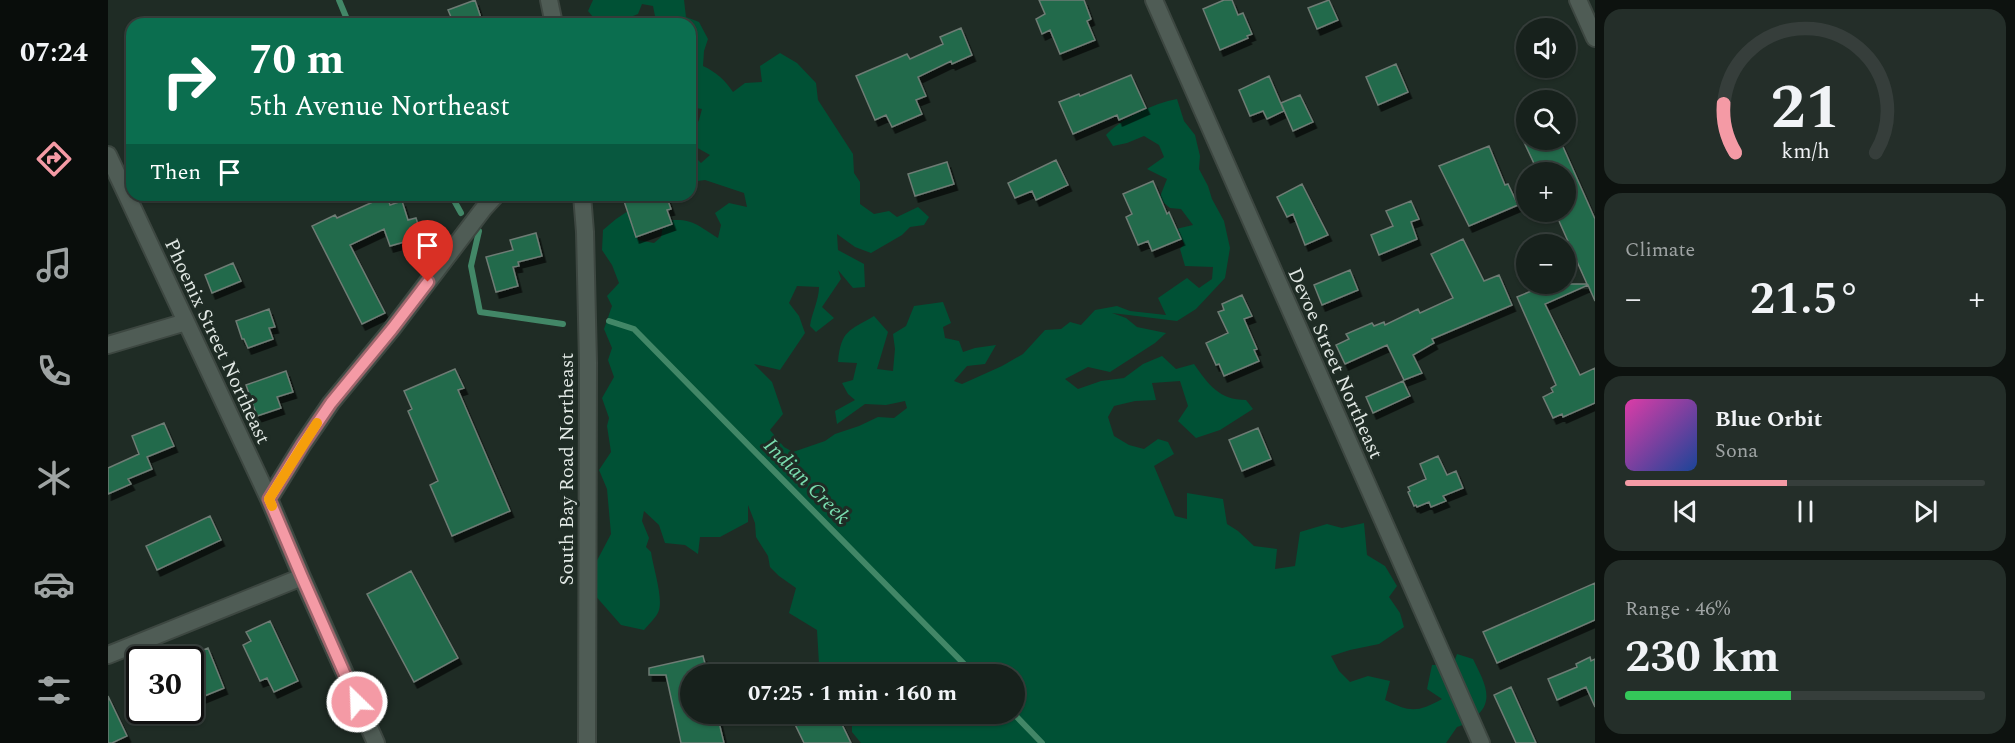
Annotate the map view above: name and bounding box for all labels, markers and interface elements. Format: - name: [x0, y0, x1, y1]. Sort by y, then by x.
- map controls: [1516, 18, 1576, 294]
- button: sound: [1516, 18, 1576, 78]
- text: 70 m: [249, 29, 344, 92]
- text: 07:24: [20, 32, 88, 74]
- icon: right: [150, 42, 228, 120]
- text: 21: [1770, 61, 1840, 156]
- text: 5th Avenue Northeast: [249, 86, 510, 128]
- button: search: [1516, 90, 1576, 150]
- text: km/h: [1781, 136, 1829, 169]
- icon: directions: [33, 138, 75, 180]
- text: Then: [150, 156, 201, 189]
- icon: arrive: [213, 156, 246, 189]
- button: +: [1516, 162, 1576, 222]
- pin: [402, 220, 453, 282]
- icon: arrive: [411, 229, 444, 262]
- street label: Phoenix Street Northeast: [156, 234, 278, 449]
- button: −: [1516, 234, 1576, 294]
- text: Climate: [1625, 235, 1695, 265]
- icon: music: [33, 244, 75, 286]
- street label: Devoe Street Northeast: [1279, 263, 1391, 464]
- text: 21.5°: [1750, 265, 1860, 334]
- text: −: [1625, 274, 1642, 324]
- text: +: [1968, 274, 1985, 324]
- icon: phone: [33, 350, 75, 392]
- street label: South Bay Road Northeast: [552, 353, 582, 585]
- text: Blue Orbit: [1715, 403, 1822, 436]
- water label: Indian Creek: [756, 431, 857, 533]
- text: Sona: [1715, 436, 1758, 466]
- icon: climate: [33, 457, 75, 499]
- icon: previous: [1669, 495, 1702, 528]
- icon: pause: [1789, 495, 1822, 528]
- icon: next: [1909, 495, 1942, 528]
- icon: car: [33, 563, 75, 605]
- text: Range · 46%: [1625, 594, 1730, 624]
- text: 230 km: [1625, 623, 1780, 692]
- speed limit sign: 30: [126, 646, 204, 724]
- icon: filters: [33, 669, 75, 711]
- position arrow: [325, 670, 389, 734]
- text: 07:25 · 1 min · 160 m: [748, 677, 957, 710]

